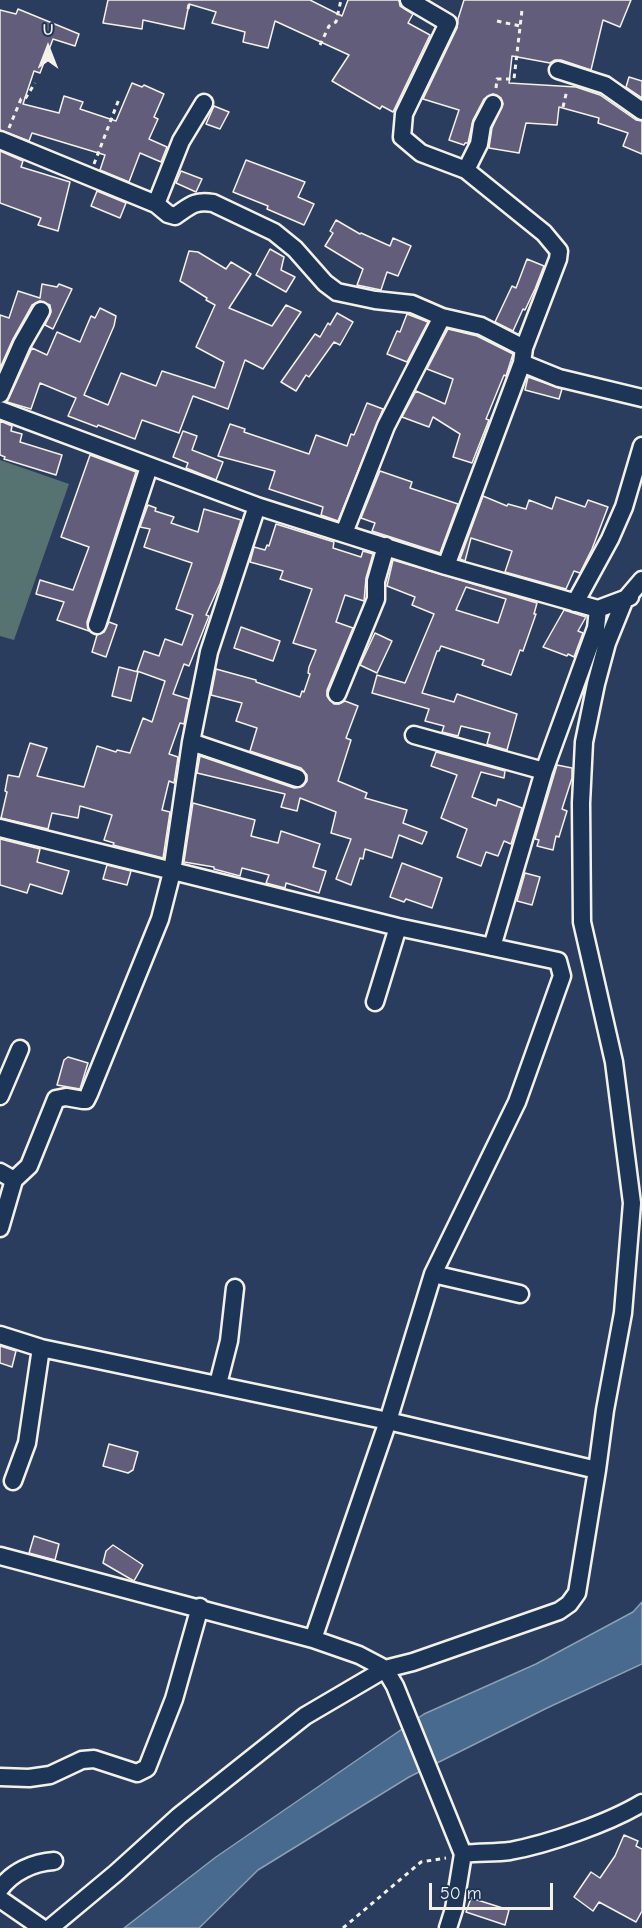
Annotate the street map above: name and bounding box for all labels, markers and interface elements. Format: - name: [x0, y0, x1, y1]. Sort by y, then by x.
- north arrow: [18, 18, 78, 78]
- text: U: [43, 21, 53, 39]
- scale bar: [432, 1871, 556, 1909]
- text: 50 m: [440, 1883, 482, 1904]

